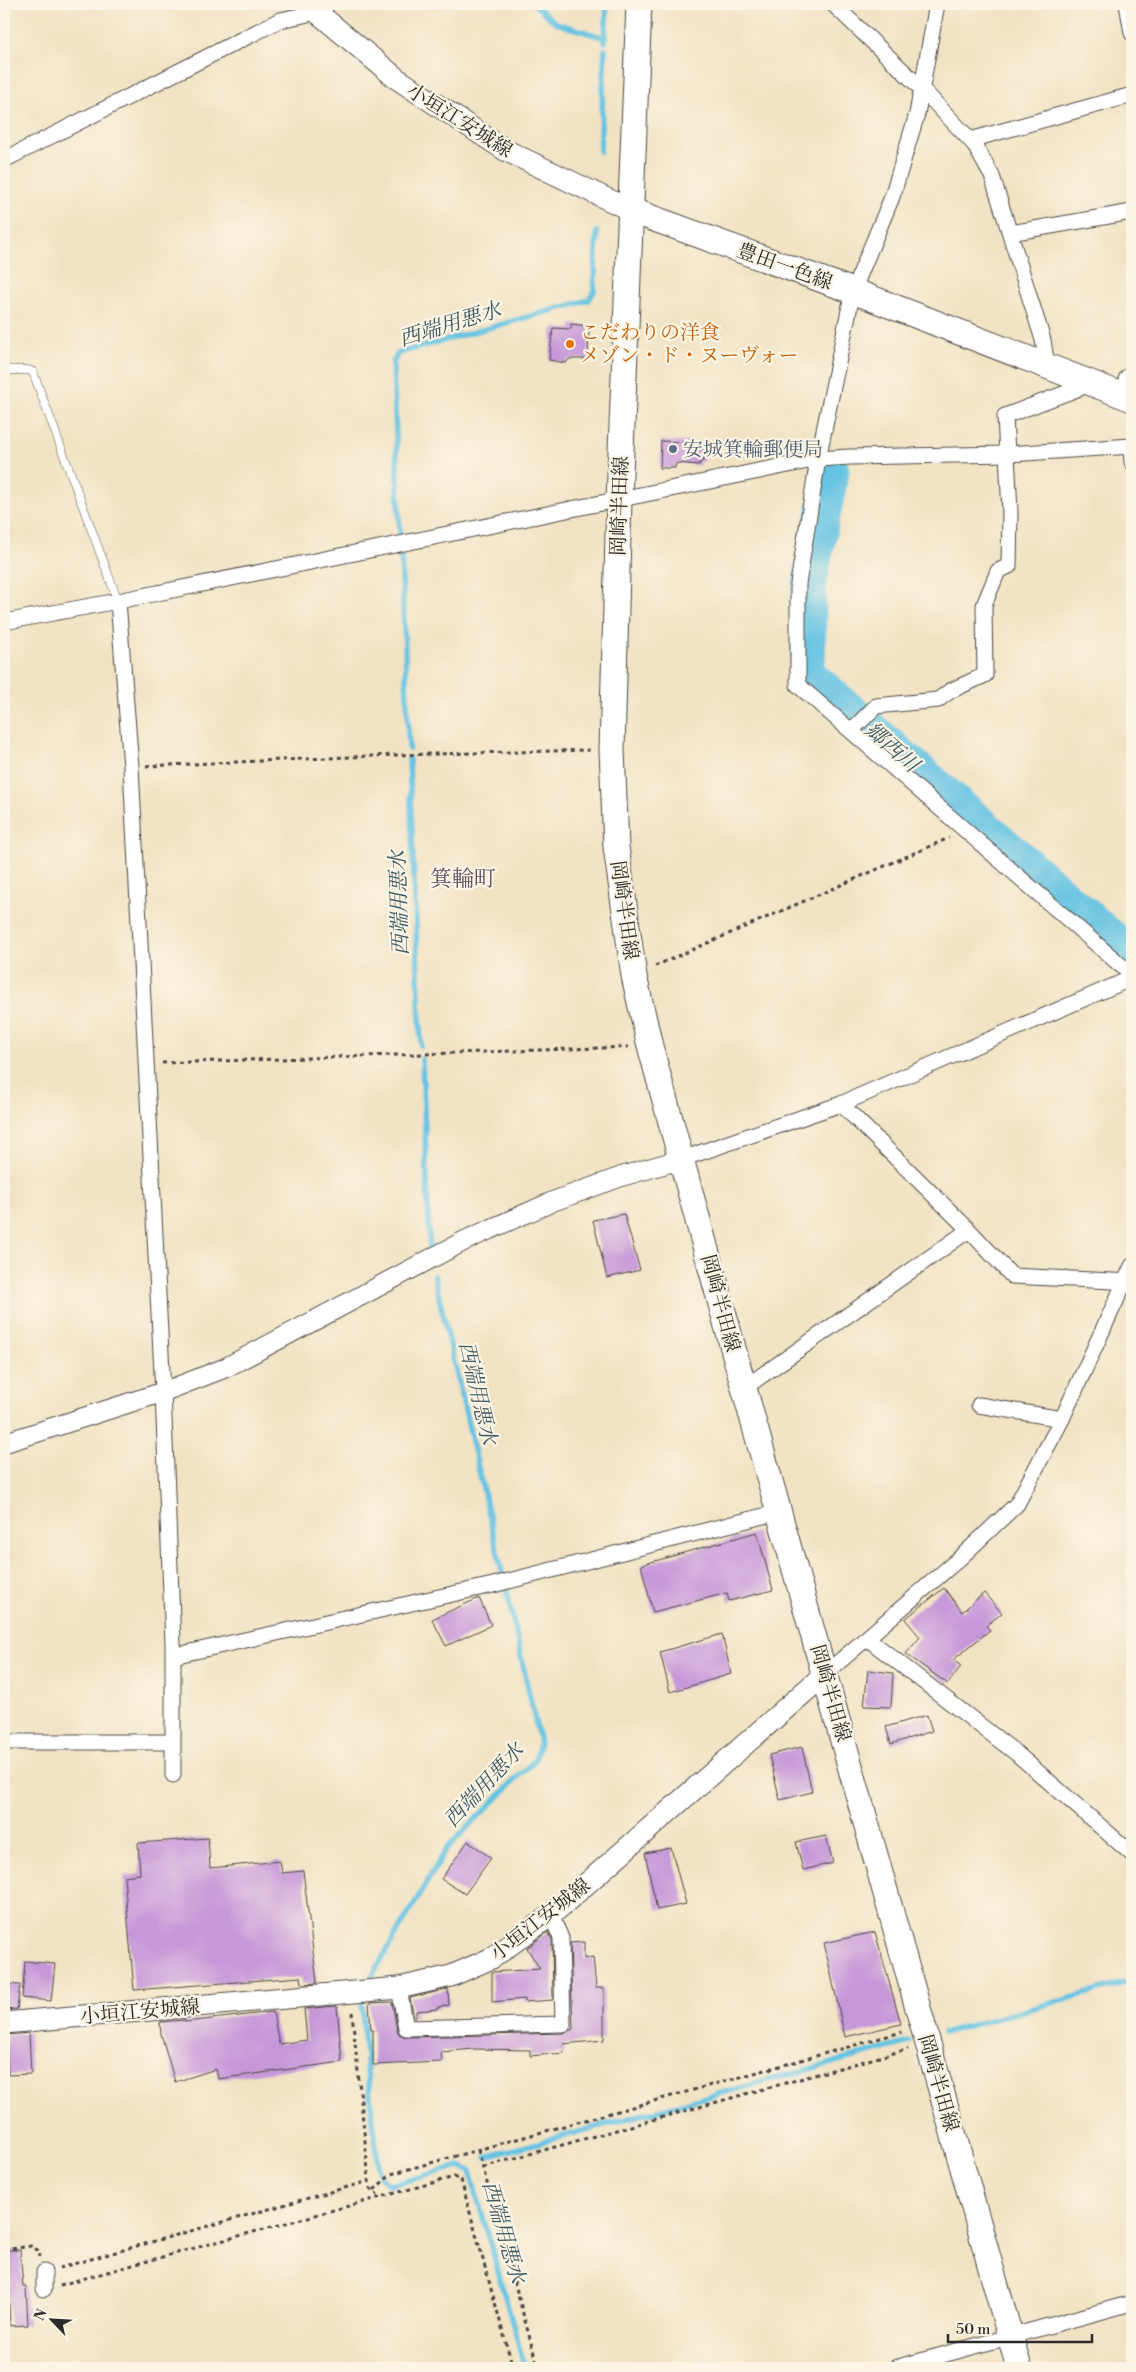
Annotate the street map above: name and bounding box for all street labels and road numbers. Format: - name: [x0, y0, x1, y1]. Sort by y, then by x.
- street label: 小垣江安城線: [402, 79, 517, 164]
- street label: 豊田一色線: [733, 239, 836, 296]
- street label: 岡崎半田線: [606, 456, 635, 556]
- street label: 岡崎半田線: [604, 859, 643, 961]
- street label: 岡崎半田線: [695, 1252, 745, 1355]
- street label: 岡崎半田線: [804, 1642, 855, 1745]
- street label: 小垣江安城線: [486, 1873, 596, 1967]
- street label: 小垣江安城線: [79, 1995, 201, 2030]
- street label: 岡崎半田線: [912, 2032, 963, 2135]

